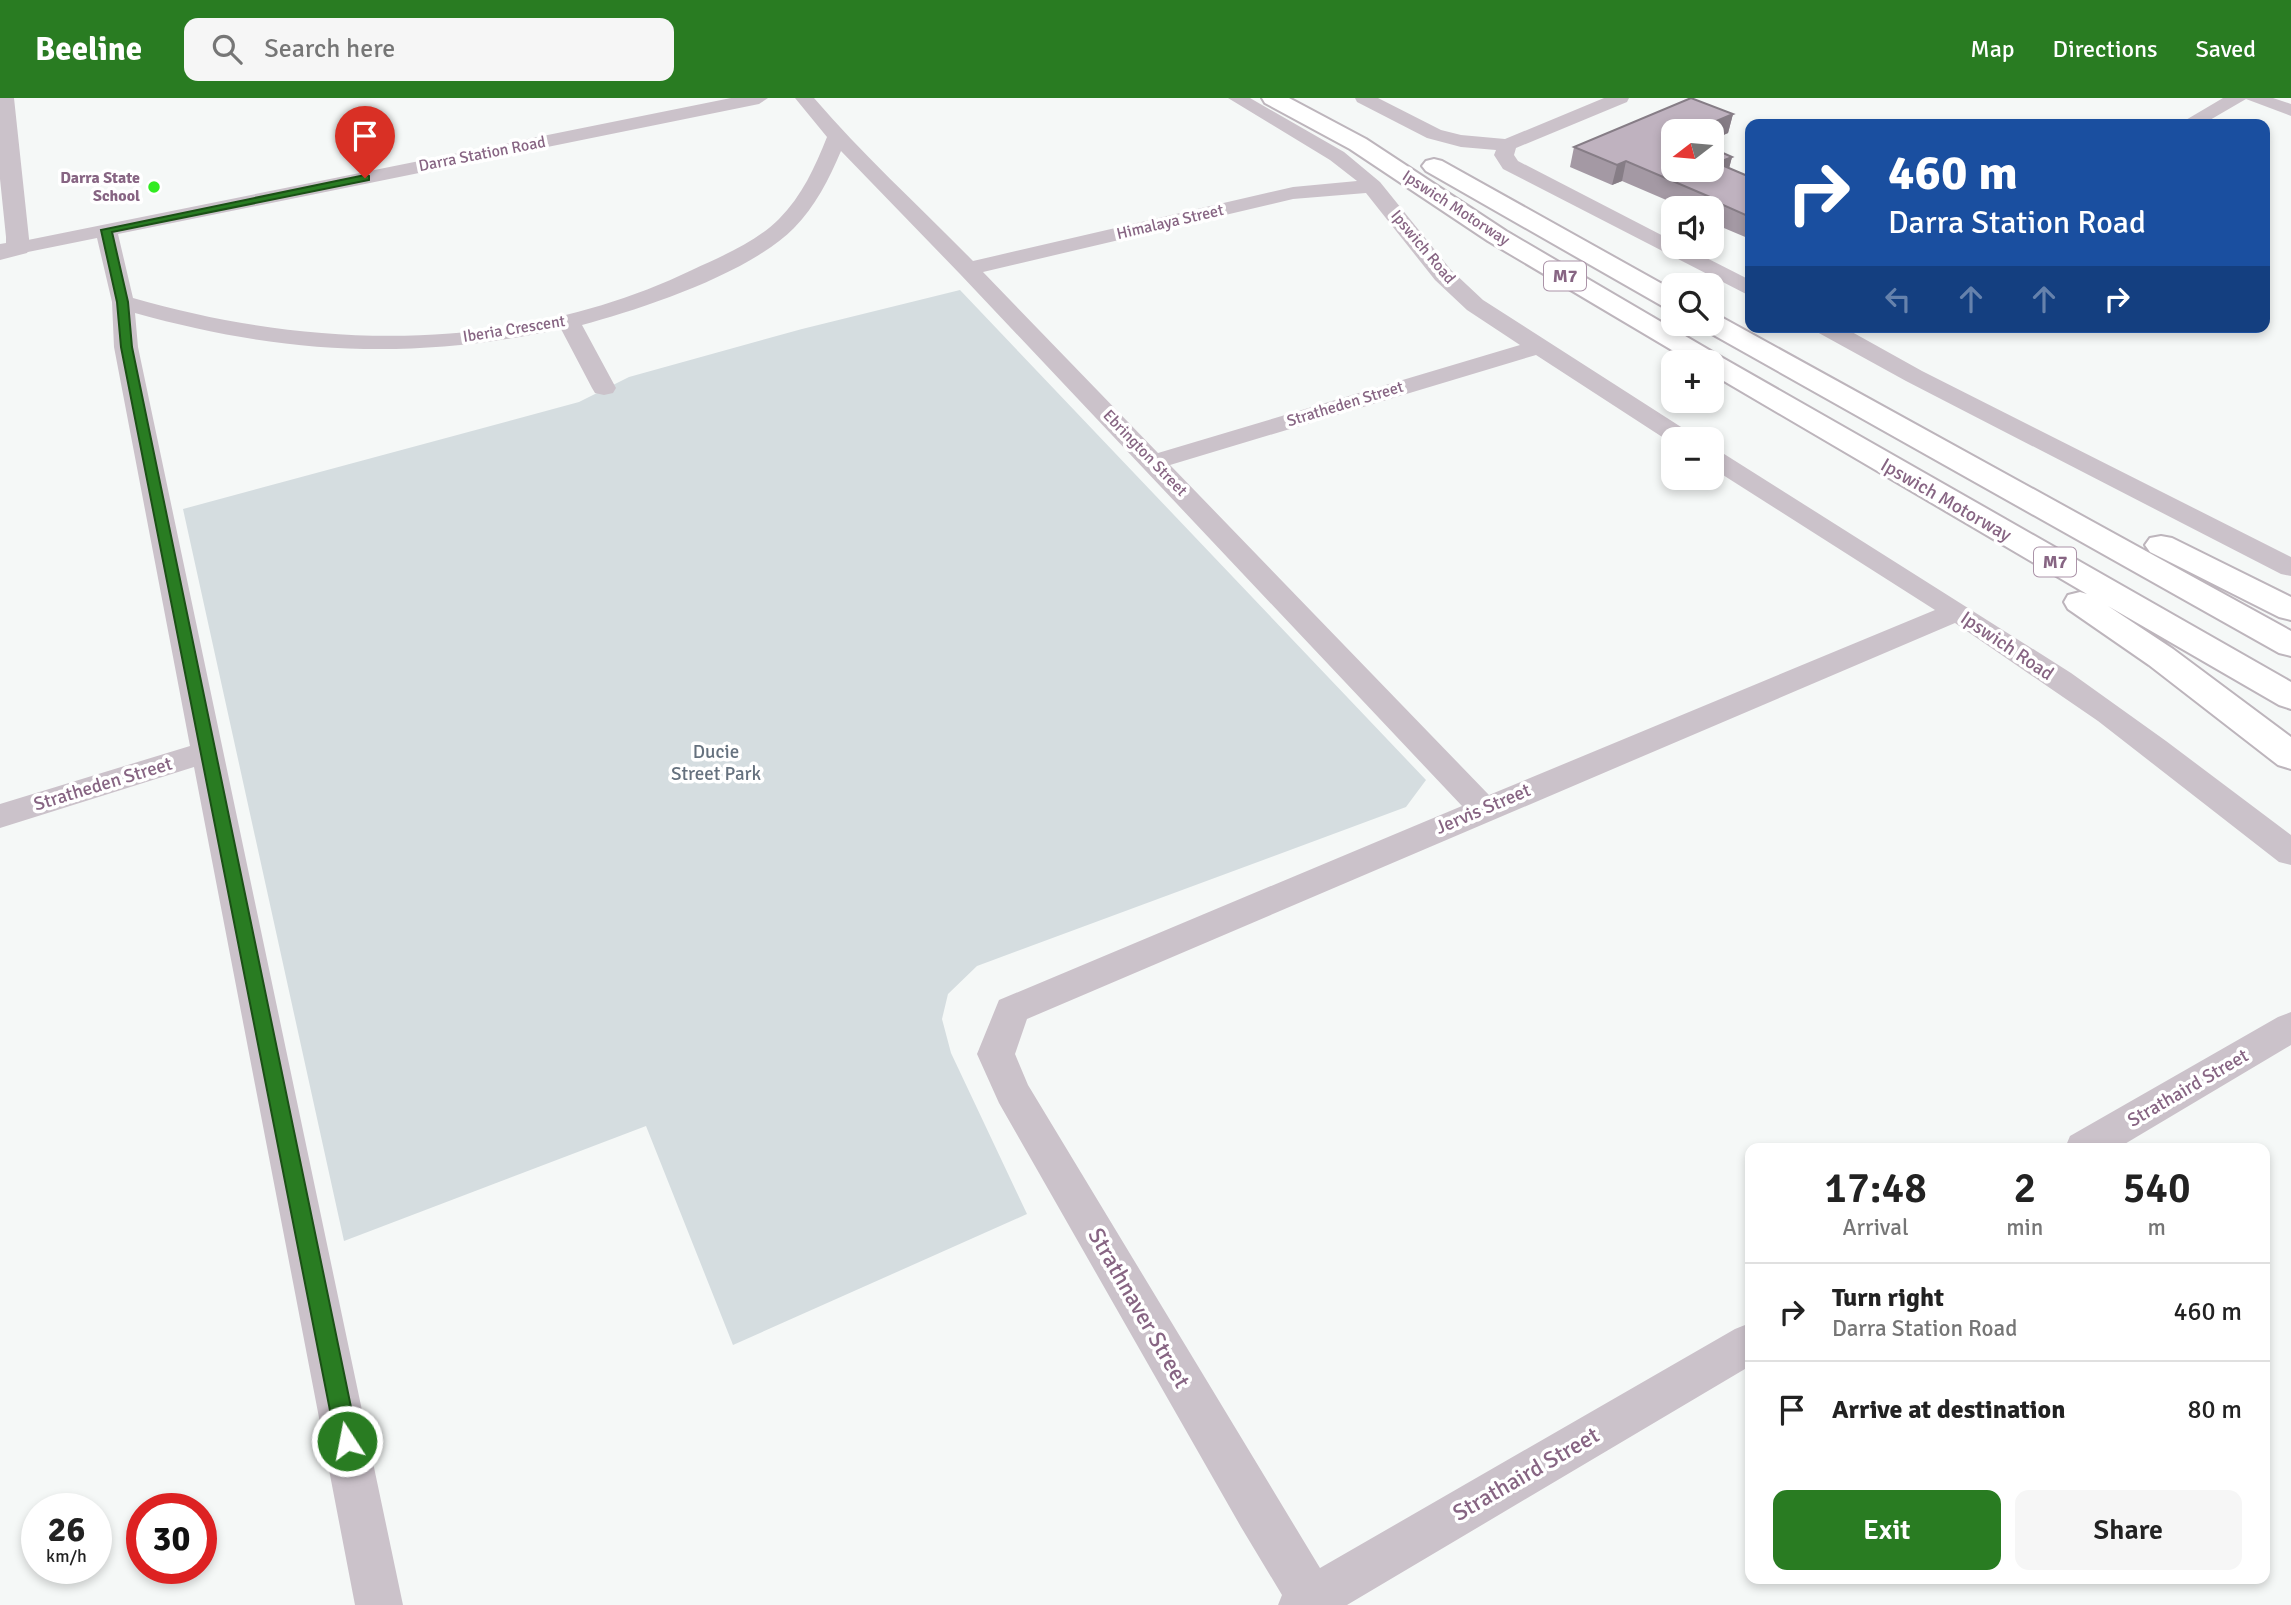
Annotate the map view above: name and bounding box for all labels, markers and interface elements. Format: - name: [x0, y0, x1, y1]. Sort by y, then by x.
- search box: [184, 18, 674, 81]
- text: Beeline: [35, 29, 142, 70]
- icon: search: [208, 30, 246, 68]
- text: Search here: [264, 33, 395, 65]
- text: Map: [1970, 34, 2015, 64]
- text: Directions: [2053, 34, 2158, 64]
- text: Saved: [2196, 34, 2256, 64]
- pin: [335, 106, 395, 178]
- icon: arrive: [346, 117, 384, 155]
- north arrow: [1661, 119, 1724, 182]
- map controls: [1661, 119, 1724, 490]
- street label: Darra Station Road: [417, 132, 547, 176]
- text: 460 m: [1888, 143, 2018, 203]
- icon: right: [1773, 147, 1864, 238]
- street label: Ipswich Motorway: [1399, 166, 1514, 250]
- place label: Darra State School: [60, 168, 140, 206]
- marker: Darra State School: [146, 179, 162, 195]
- button: sound: [1661, 196, 1724, 259]
- street label: Himalaya Street: [1115, 200, 1226, 244]
- text: Darra Station Road: [1888, 203, 2146, 242]
- street label: Ipswich Road: [1386, 206, 1460, 288]
- road number: M7: [1544, 261, 1586, 290]
- button: search: [1661, 273, 1724, 336]
- icon: left: [1879, 280, 1917, 318]
- icon: ahead: [1952, 280, 1990, 318]
- icon: ahead: [2025, 280, 2063, 318]
- icon: right: [2098, 280, 2136, 318]
- street label: Iberia Crescent: [461, 311, 567, 347]
- button: +: [1661, 350, 1724, 413]
- street label: Stratheden Street: [1284, 377, 1406, 431]
- street label: Ebrington Street: [1099, 405, 1192, 501]
- button: −: [1661, 427, 1724, 490]
- street label: Ipswich Motorway: [1876, 453, 2016, 547]
- road number: M7: [2034, 548, 2076, 576]
- street label: Ipswich Road: [1956, 606, 2058, 686]
- park label: Ducie Street Park: [671, 740, 762, 786]
- street label: Stratheden Street: [31, 751, 176, 816]
- street label: Jervis Street: [1432, 778, 1535, 840]
- street label: Strathaird Street: [2123, 1043, 2253, 1132]
- text: 17:48: [1824, 1163, 1927, 1214]
- text: 2: [2013, 1163, 2036, 1214]
- text: 540: [2123, 1163, 2191, 1214]
- text: Arrival: [1842, 1213, 1909, 1242]
- text: min: [2006, 1213, 2043, 1242]
- text: m: [2147, 1213, 2166, 1242]
- street label: Strathnaver Street: [1081, 1223, 1197, 1393]
- text: Turn right: [1832, 1282, 1944, 1314]
- icon: right: [1773, 1293, 1811, 1331]
- text: 460 m: [2173, 1296, 2242, 1328]
- text: Darra Station Road: [1832, 1314, 2017, 1343]
- icon: arrive: [1773, 1391, 1811, 1429]
- text: Arrive at destination: [1832, 1394, 2065, 1426]
- text: 80 m: [2187, 1394, 2242, 1426]
- position arrow: [310, 1404, 384, 1478]
- street label: Strathaird Street: [1448, 1420, 1604, 1528]
- button: Exit: [1773, 1490, 2001, 1570]
- button: Share: [2015, 1490, 2242, 1570]
- speed limit sign: 30: [126, 1493, 217, 1584]
- text: 26: [48, 1508, 85, 1551]
- text: km/h: [46, 1545, 87, 1567]

